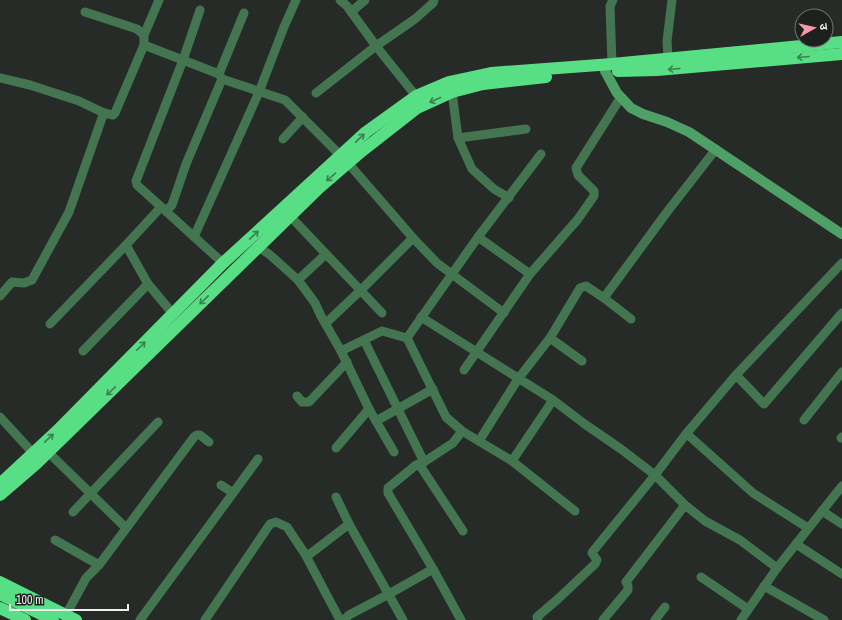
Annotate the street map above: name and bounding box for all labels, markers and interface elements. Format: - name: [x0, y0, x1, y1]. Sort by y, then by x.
- north arrow: [794, 8, 834, 48]
- text: उ: [817, 22, 831, 31]
- one-way arrow: [797, 54, 810, 61]
- one-way arrow: [668, 65, 681, 72]
- one-way arrow: [430, 97, 442, 104]
- one-way arrow: [355, 133, 365, 143]
- one-way arrow: [326, 173, 337, 182]
- one-way arrow: [248, 231, 258, 240]
- one-way arrow: [199, 295, 209, 304]
- one-way arrow: [136, 341, 146, 351]
- one-way arrow: [106, 386, 116, 395]
- one-way arrow: [44, 433, 54, 443]
- scale bar: [10, 586, 128, 612]
- text: 100 m: [16, 592, 43, 608]

